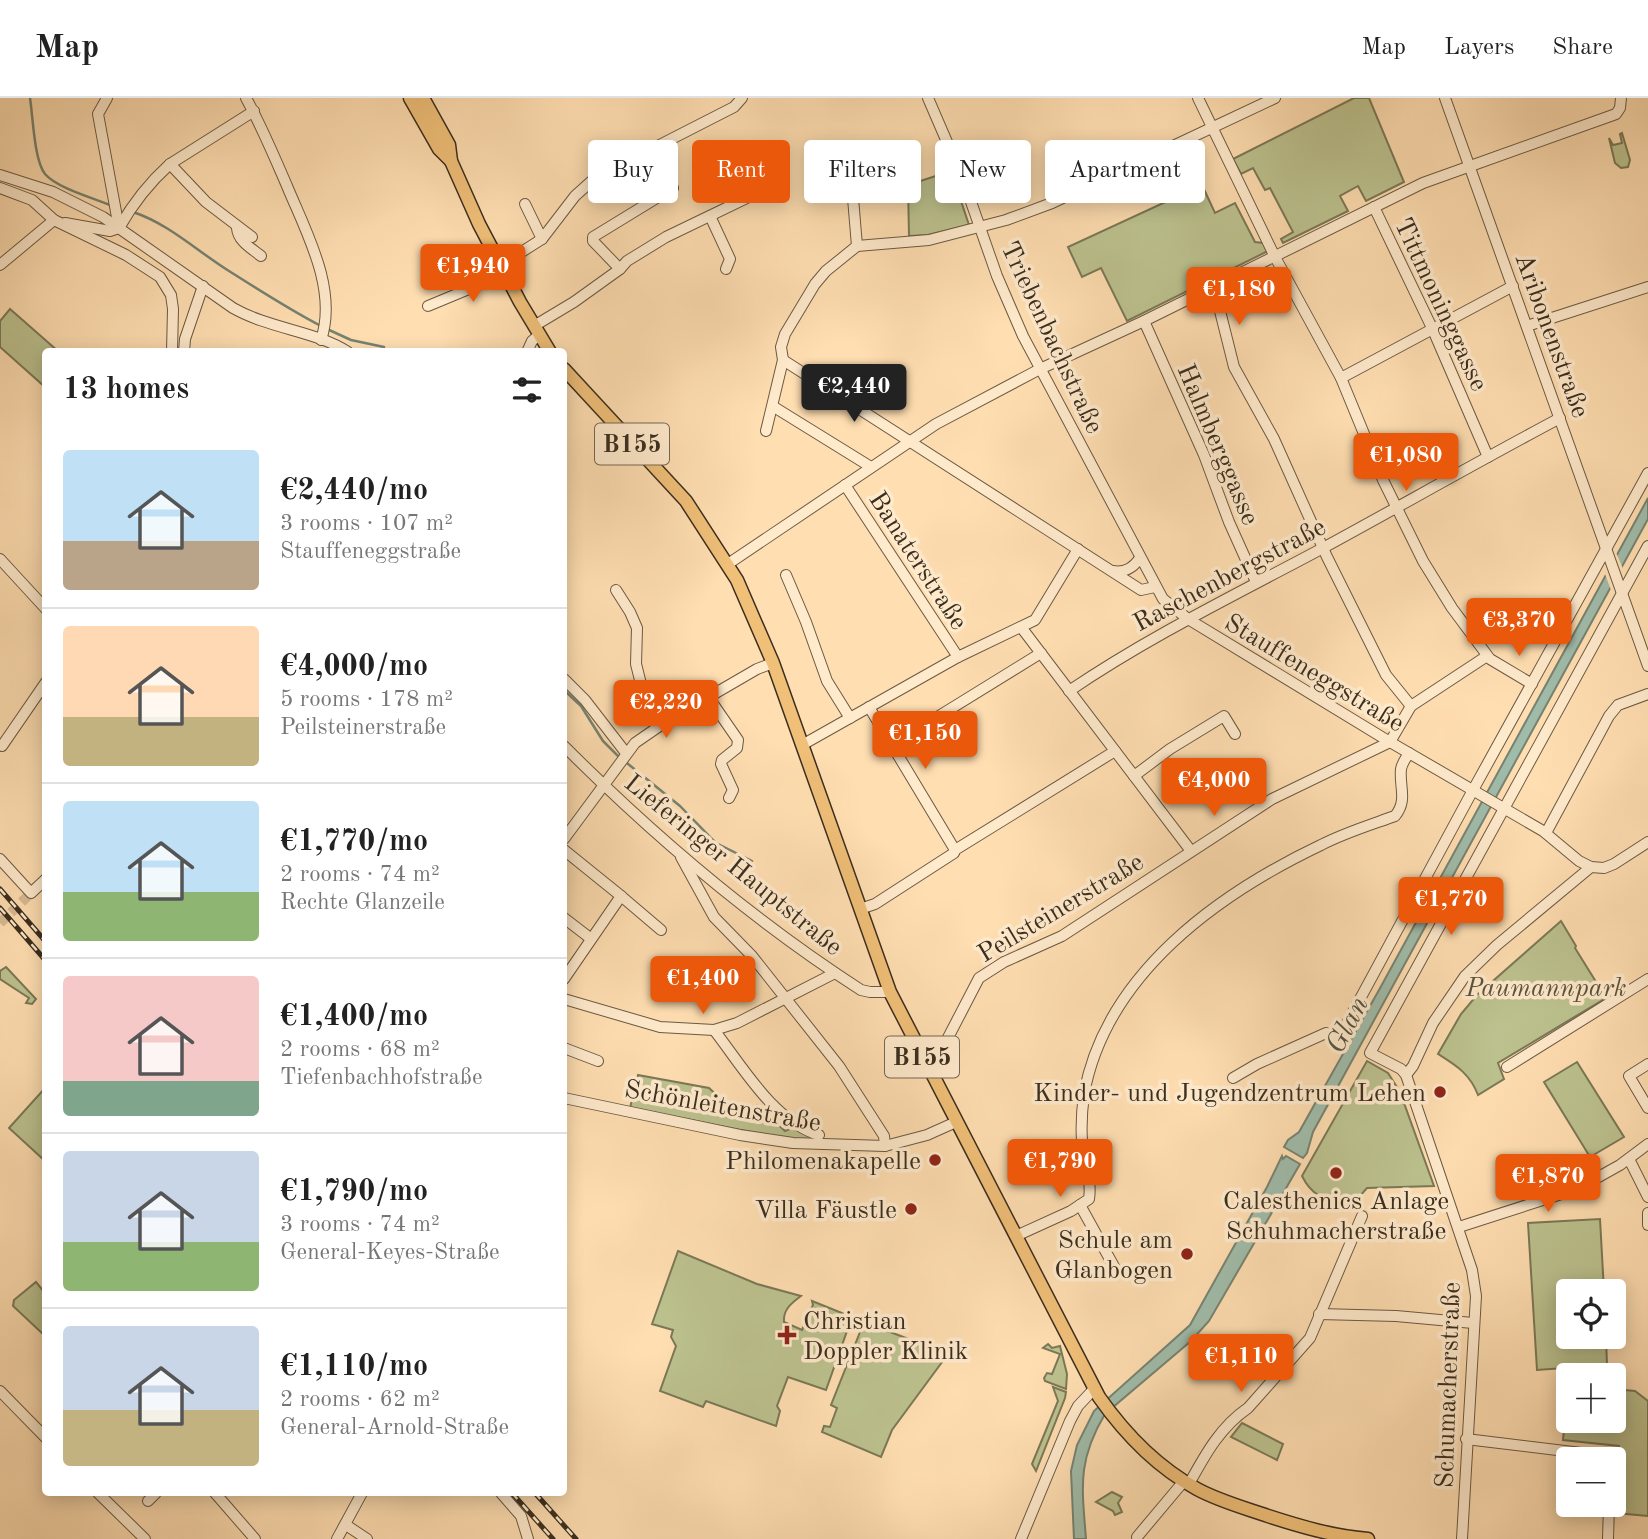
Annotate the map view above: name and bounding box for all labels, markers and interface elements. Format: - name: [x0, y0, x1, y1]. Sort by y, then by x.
- text: Map: [35, 32, 99, 65]
- text: Map: [1362, 36, 1406, 60]
- text: Layers: [1444, 36, 1514, 60]
- text: Share: [1552, 36, 1613, 60]
- chip: Buy: [588, 140, 678, 203]
- chip: Rent: [692, 140, 790, 203]
- chip: Filters: [804, 140, 921, 203]
- chip: New: [935, 140, 1031, 203]
- chip: Apartment: [1045, 140, 1205, 203]
- street label: Tittmoninggasse: [1389, 214, 1492, 395]
- street label: Triebenbachstraße: [995, 238, 1107, 438]
- pin: €1,940: [416, 244, 530, 304]
- street label: Aribonenstraße: [1509, 250, 1593, 422]
- text: €1,940: [436, 255, 510, 278]
- pin: €1,180: [1182, 268, 1296, 327]
- text: €1,180: [1202, 278, 1276, 301]
- street label: Halmberggasse: [1172, 360, 1263, 529]
- pin: €2,440: [797, 364, 911, 424]
- icon: filters: [508, 371, 546, 409]
- text: 13 homes: [63, 375, 189, 405]
- text: €2,440: [817, 375, 891, 398]
- road number: B155: [595, 424, 669, 464]
- pin: €1,080: [1349, 434, 1463, 493]
- text: €1,080: [1369, 444, 1443, 467]
- text: €2,440/mo: [280, 476, 428, 506]
- icon: home: [119, 478, 203, 562]
- street label: Banaterstraße: [863, 487, 972, 635]
- text: 3 rooms · 107 m²: [280, 512, 453, 535]
- street label: Raschenbergstraße: [1129, 514, 1330, 637]
- text: Stauffeneggstraße: [280, 540, 461, 563]
- pin: €3,370: [1462, 598, 1576, 658]
- text: €3,370: [1482, 609, 1556, 632]
- street label: Stauffeneggstraße: [1220, 610, 1408, 738]
- text: €4,000/mo: [280, 652, 428, 682]
- icon: home: [119, 654, 203, 738]
- pin: €2,220: [609, 680, 723, 740]
- text: 5 rooms · 178 m²: [280, 688, 453, 711]
- text: €2,220: [629, 691, 703, 714]
- pin: €1,150: [868, 712, 982, 771]
- text: Peilsteinerstraße: [280, 716, 446, 739]
- text: €1,150: [888, 722, 962, 745]
- pin: €4,000: [1157, 758, 1271, 818]
- text: €4,000: [1177, 769, 1251, 792]
- street label: Lieferinger Hauptstraße: [619, 770, 847, 961]
- text: €1,770/mo: [280, 827, 428, 857]
- icon: home: [119, 829, 203, 913]
- street label: Peilsteinerstraße: [974, 849, 1148, 968]
- text: 2 rooms · 74 m²: [280, 863, 440, 886]
- pin: €1,770: [1394, 878, 1508, 937]
- text: €1,770: [1414, 888, 1488, 911]
- text: Rechte Glanzeile: [280, 891, 445, 914]
- pin: €1,400: [646, 956, 760, 1016]
- text: €1,400: [666, 967, 740, 990]
- park label: Paumannpark: [1464, 976, 1627, 1002]
- water label: Glan: [1322, 992, 1375, 1058]
- text: €1,400/mo: [280, 1002, 428, 1032]
- icon: home: [119, 1004, 203, 1088]
- road number: B155: [885, 1037, 959, 1077]
- text: 2 rooms · 68 m²: [280, 1038, 440, 1061]
- text: Tiefenbachhofstraße: [280, 1066, 483, 1089]
- street label: Schönleitenstraße: [622, 1077, 823, 1137]
- place label: Kinder- und Jugendzentrum Lehen: [1033, 1081, 1426, 1107]
- marker: Kinder- und Jugendzentrum Lehen: [1432, 1084, 1448, 1100]
- pin: €1,790: [1003, 1140, 1117, 1199]
- place label: Philomenakapelle: [725, 1149, 921, 1175]
- text: €1,790: [1023, 1150, 1097, 1173]
- marker: Philomenakapelle: [927, 1152, 943, 1168]
- pin: €1,870: [1491, 1154, 1605, 1214]
- marker: Calesthenics Anlage Schuhmacherstraße: [1328, 1165, 1344, 1181]
- text: €1,870: [1511, 1165, 1585, 1188]
- text: €1,790/mo: [280, 1177, 428, 1207]
- icon: home: [119, 1179, 203, 1263]
- place label: Calesthenics Anlage Schuhmacherstraße: [1223, 1189, 1449, 1245]
- place label: Villa Fäustle: [754, 1198, 897, 1224]
- marker: Villa Fäustle: [903, 1201, 919, 1217]
- text: 3 rooms · 74 m²: [280, 1213, 440, 1236]
- place label: Schule am Glanbogen: [1054, 1228, 1173, 1284]
- text: General-Keyes-Straße: [280, 1241, 500, 1264]
- marker: Schule am Glanbogen: [1179, 1246, 1195, 1262]
- map controls: [1556, 1279, 1626, 1517]
- button: locate: [1556, 1279, 1626, 1349]
- street label: Schumacherstraße: [1432, 1281, 1466, 1489]
- place label: Christian Doppler Klinik: [803, 1309, 968, 1365]
- marker: Christian Doppler Klinik: [777, 1325, 797, 1345]
- pin: €1,110: [1184, 1334, 1298, 1394]
- text: €1,110: [1204, 1345, 1278, 1368]
- text: €1,110/mo: [280, 1352, 428, 1382]
- icon: home: [119, 1354, 203, 1438]
- button: +: [1556, 1363, 1626, 1433]
- text: 2 rooms · 62 m²: [280, 1388, 440, 1411]
- text: General-Arnold-Straße: [280, 1416, 509, 1439]
- button: −: [1556, 1447, 1626, 1517]

